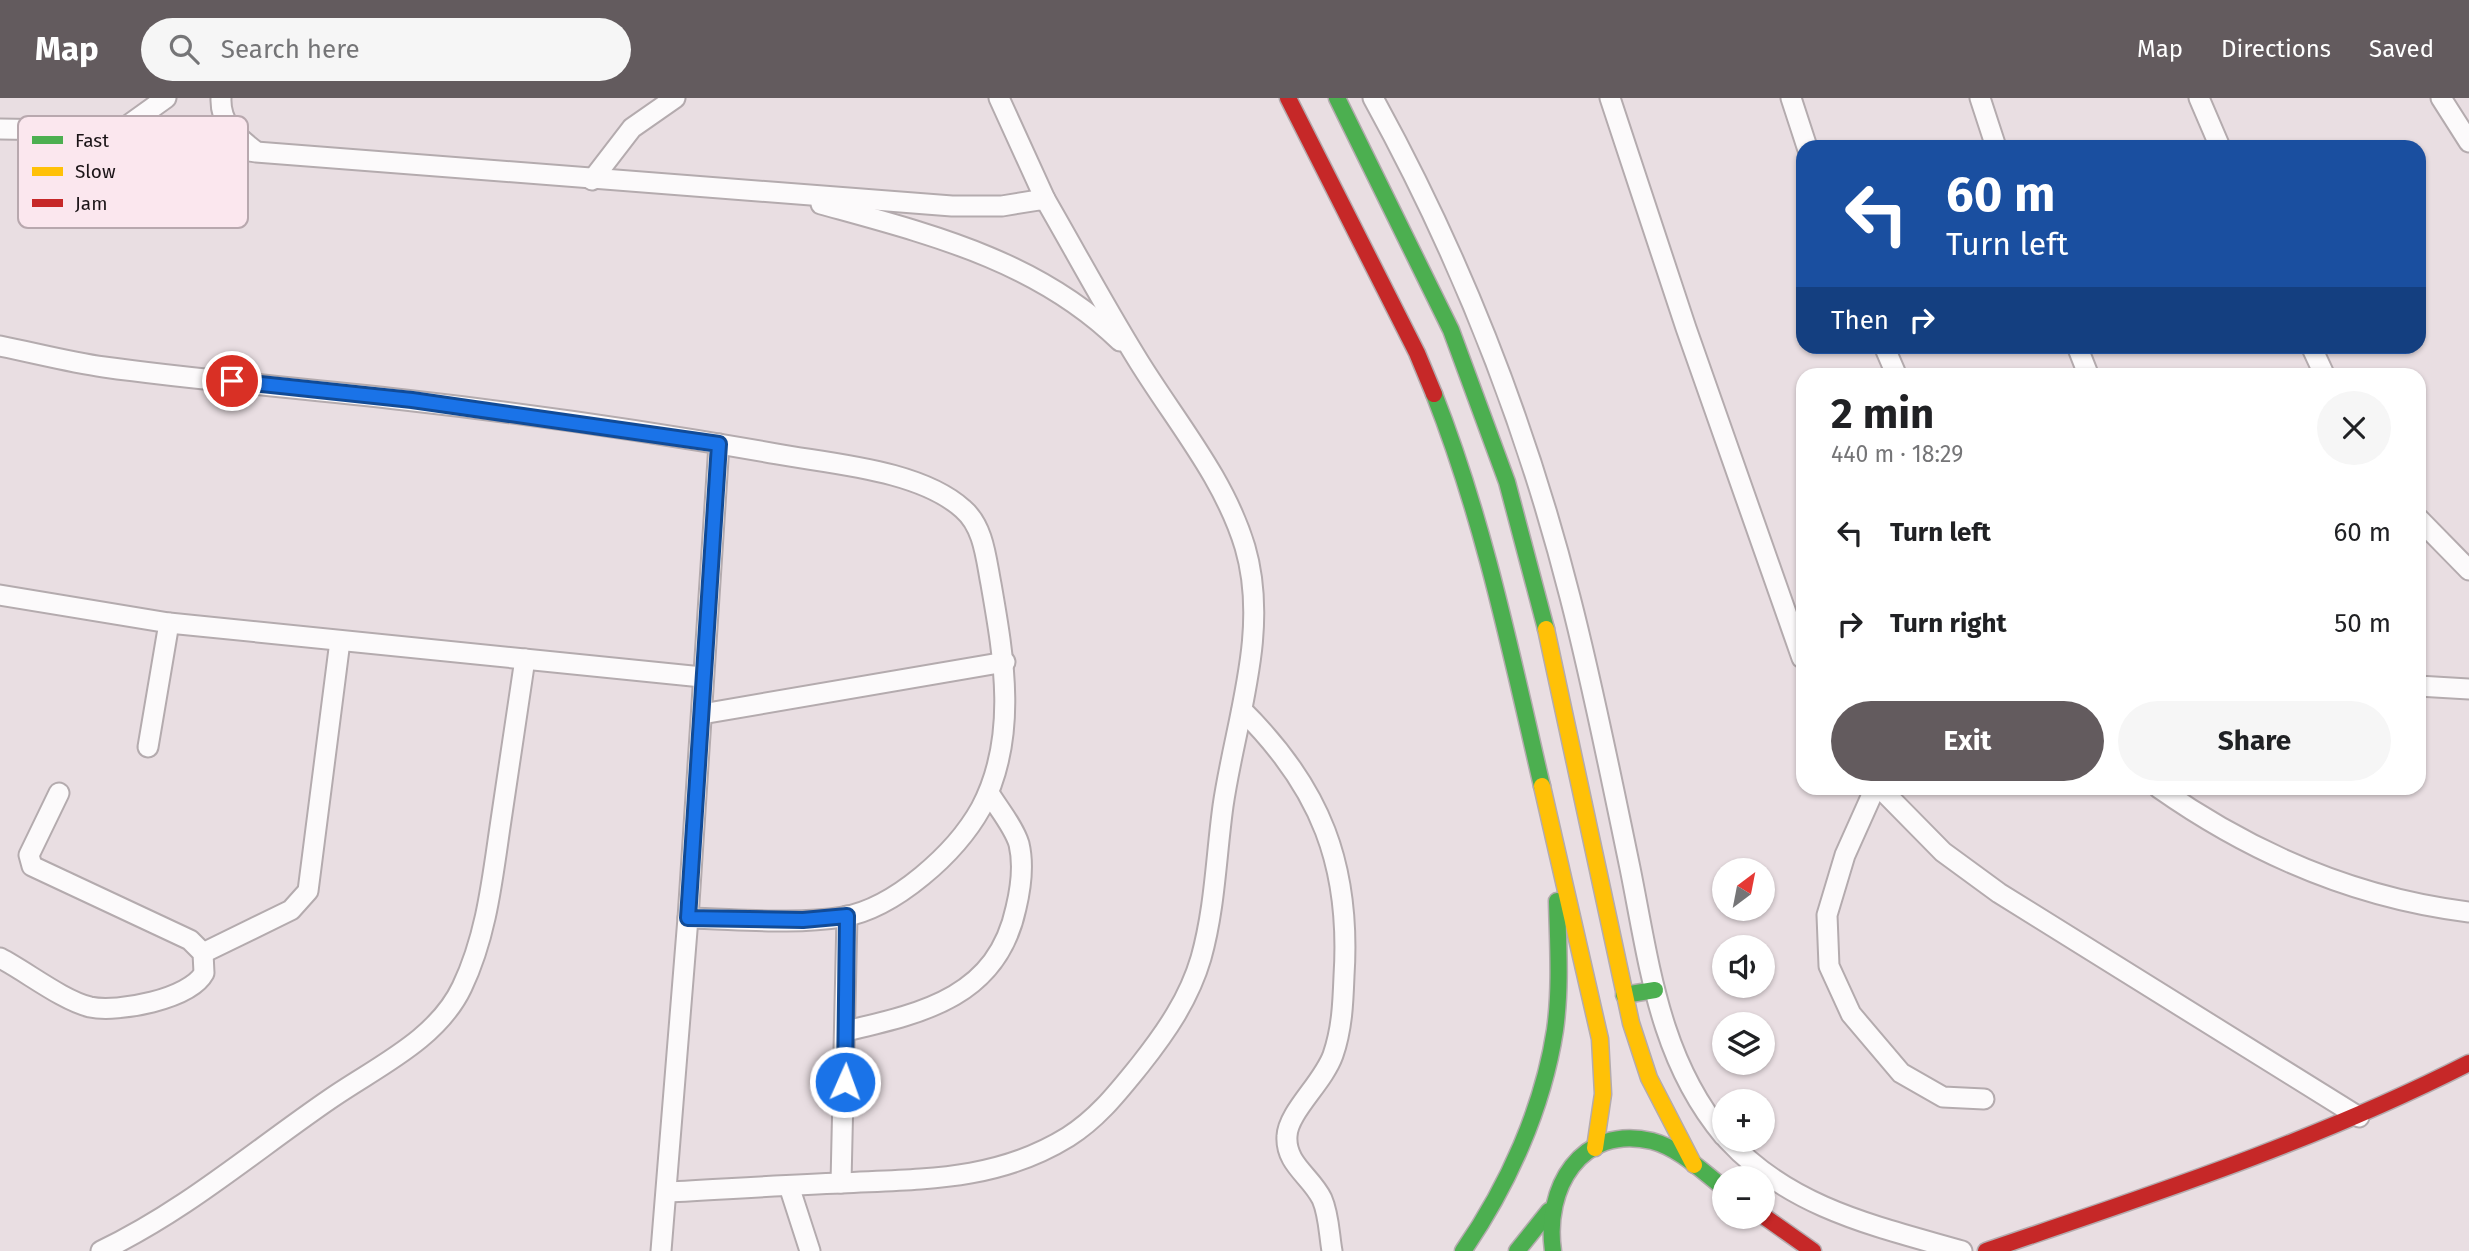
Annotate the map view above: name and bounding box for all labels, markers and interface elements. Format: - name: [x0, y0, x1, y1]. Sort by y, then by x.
- search box: [141, 18, 631, 81]
- text: Map: [35, 29, 99, 69]
- icon: search: [165, 30, 203, 68]
- text: Search here: [221, 34, 360, 65]
- text: Map: [2137, 35, 2183, 63]
- text: Directions: [2221, 35, 2331, 63]
- text: Saved: [2369, 35, 2434, 63]
- legend: [18, 116, 248, 228]
- text: Fast: [75, 129, 109, 152]
- text: Slow: [75, 160, 116, 183]
- text: 60 m: [1946, 165, 2055, 224]
- icon: left: [1831, 168, 1922, 259]
- text: Jam: [75, 192, 107, 215]
- text: Turn left: [1946, 225, 2068, 263]
- icon: right: [1903, 301, 1941, 339]
- text: Then: [1831, 305, 1889, 336]
- pin: [202, 351, 262, 411]
- icon: arrive: [213, 362, 251, 400]
- text: 2 min: [1831, 389, 1934, 439]
- button: close: [2317, 391, 2391, 465]
- text: 440 m · 18:29: [1831, 440, 1963, 468]
- icon: left: [1831, 514, 1869, 552]
- text: Turn left: [1890, 517, 1991, 548]
- text: 60 m: [2333, 517, 2391, 548]
- icon: right: [1831, 605, 1869, 643]
- text: Turn right: [1890, 608, 2007, 639]
- text: 50 m: [2334, 608, 2391, 639]
- button: Exit: [1831, 701, 2104, 781]
- button: Share: [2118, 701, 2391, 781]
- north arrow: [1712, 858, 1774, 920]
- map controls: [1712, 858, 1775, 1229]
- button: sound: [1712, 935, 1775, 998]
- button: layers: [1712, 1012, 1775, 1075]
- position arrow: [808, 1045, 882, 1119]
- button: +: [1712, 1089, 1775, 1152]
- button: −: [1712, 1166, 1775, 1229]

